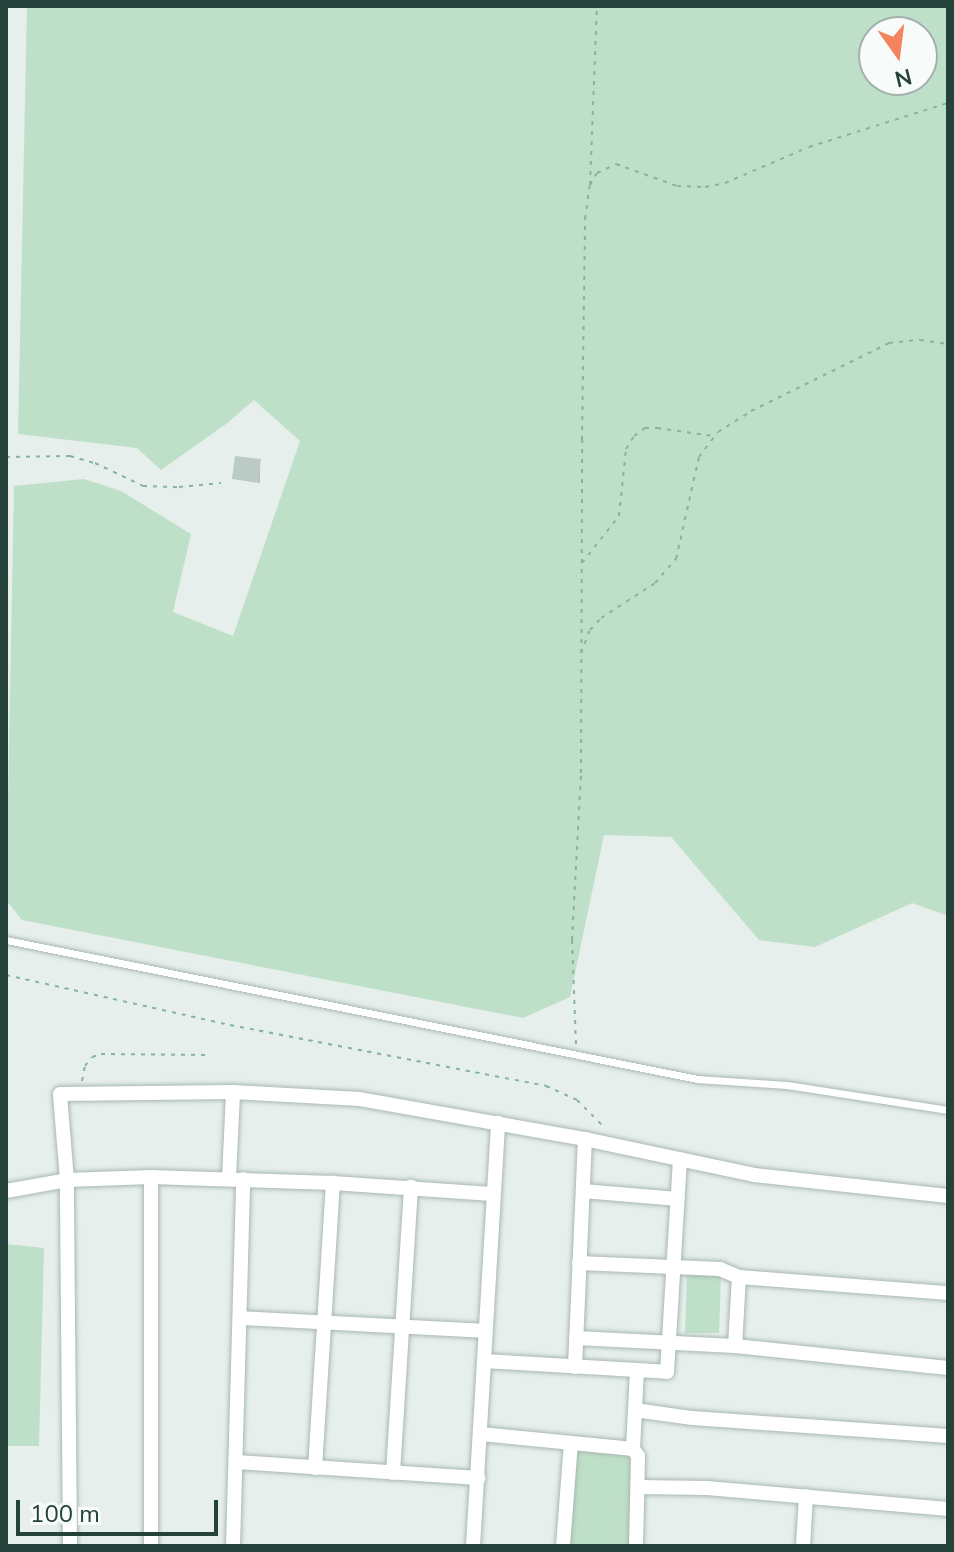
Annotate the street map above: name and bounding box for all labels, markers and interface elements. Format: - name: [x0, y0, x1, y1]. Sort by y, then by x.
- north arrow: [858, 16, 938, 96]
- text: N: [892, 61, 915, 94]
- scale bar: [20, 1484, 222, 1534]
- text: 100 m: [30, 1498, 100, 1530]

